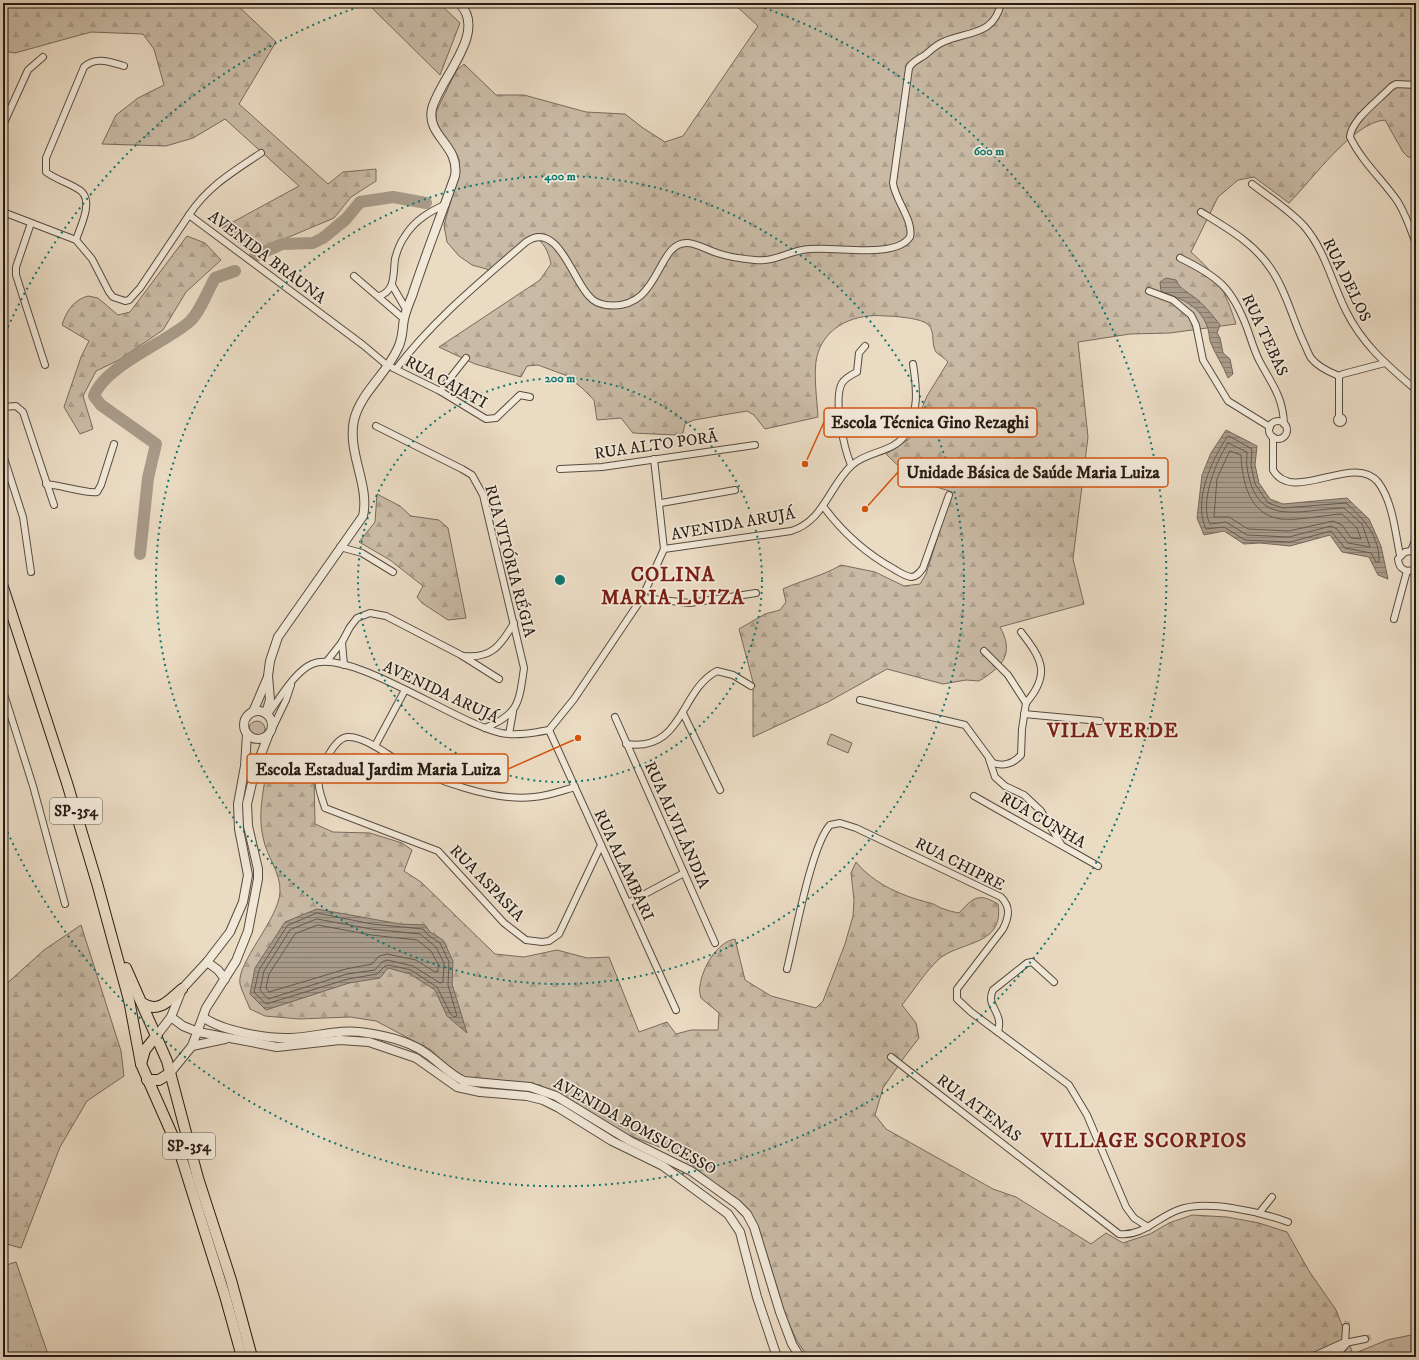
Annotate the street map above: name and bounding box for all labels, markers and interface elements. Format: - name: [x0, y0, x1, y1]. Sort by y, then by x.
- text: 600 m: [974, 144, 1004, 159]
- text: 400 m: [543, 169, 576, 184]
- street label: AVENIDA BRAUNA: [204, 206, 330, 308]
- street label: RUA DELOS: [1318, 235, 1376, 325]
- street label: RUA TEBAS: [1237, 291, 1293, 379]
- street label: RUA CAJATI: [401, 351, 491, 413]
- text: 200 m: [545, 371, 575, 386]
- callout: Escola Técnica Gino Rezaghi: [824, 408, 1037, 437]
- text: Escola Técnica Gino Rezaghi: [831, 412, 1029, 434]
- street label: RUA ALTO PORÃ: [593, 426, 720, 464]
- callout: Unidade Básica de Saúde Maria Luiza: [898, 458, 1168, 487]
- text: Unidade Básica de Saúde Maria Luiza: [906, 462, 1161, 484]
- street label: RUA VITÓRIA RÉGIA: [480, 483, 540, 640]
- street label: AVENIDA ARUJÁ: [669, 503, 797, 545]
- district label: COLINA MARIA LUIZA: [601, 563, 745, 611]
- centre of rings: [553, 573, 567, 587]
- street label: AVENIDA ARUJÁ: [380, 656, 503, 728]
- district label: VILA VERDE: [1046, 719, 1179, 744]
- callout: Escola Estadual Jardim Maria Luiza: [247, 754, 508, 783]
- street label: RUA ALVILÂNDIA: [640, 758, 714, 892]
- text: Escola Estadual Jardim Maria Luiza: [255, 759, 501, 781]
- street label: RUA CUNHA: [997, 787, 1090, 853]
- road number: SP-354: [50, 798, 102, 824]
- street label: RUA ALAMBARI: [590, 806, 659, 924]
- street label: RUA CHIPRE: [912, 833, 1008, 895]
- street label: RUA ASPASIA: [446, 841, 529, 926]
- street label: RUA ATENAS: [933, 1070, 1025, 1146]
- street label: AVENIDA BOMSUCESSO: [550, 1073, 720, 1179]
- district label: VILLAGE SCORPIOS: [1040, 1129, 1247, 1154]
- road number: SP-354: [163, 1133, 215, 1159]

